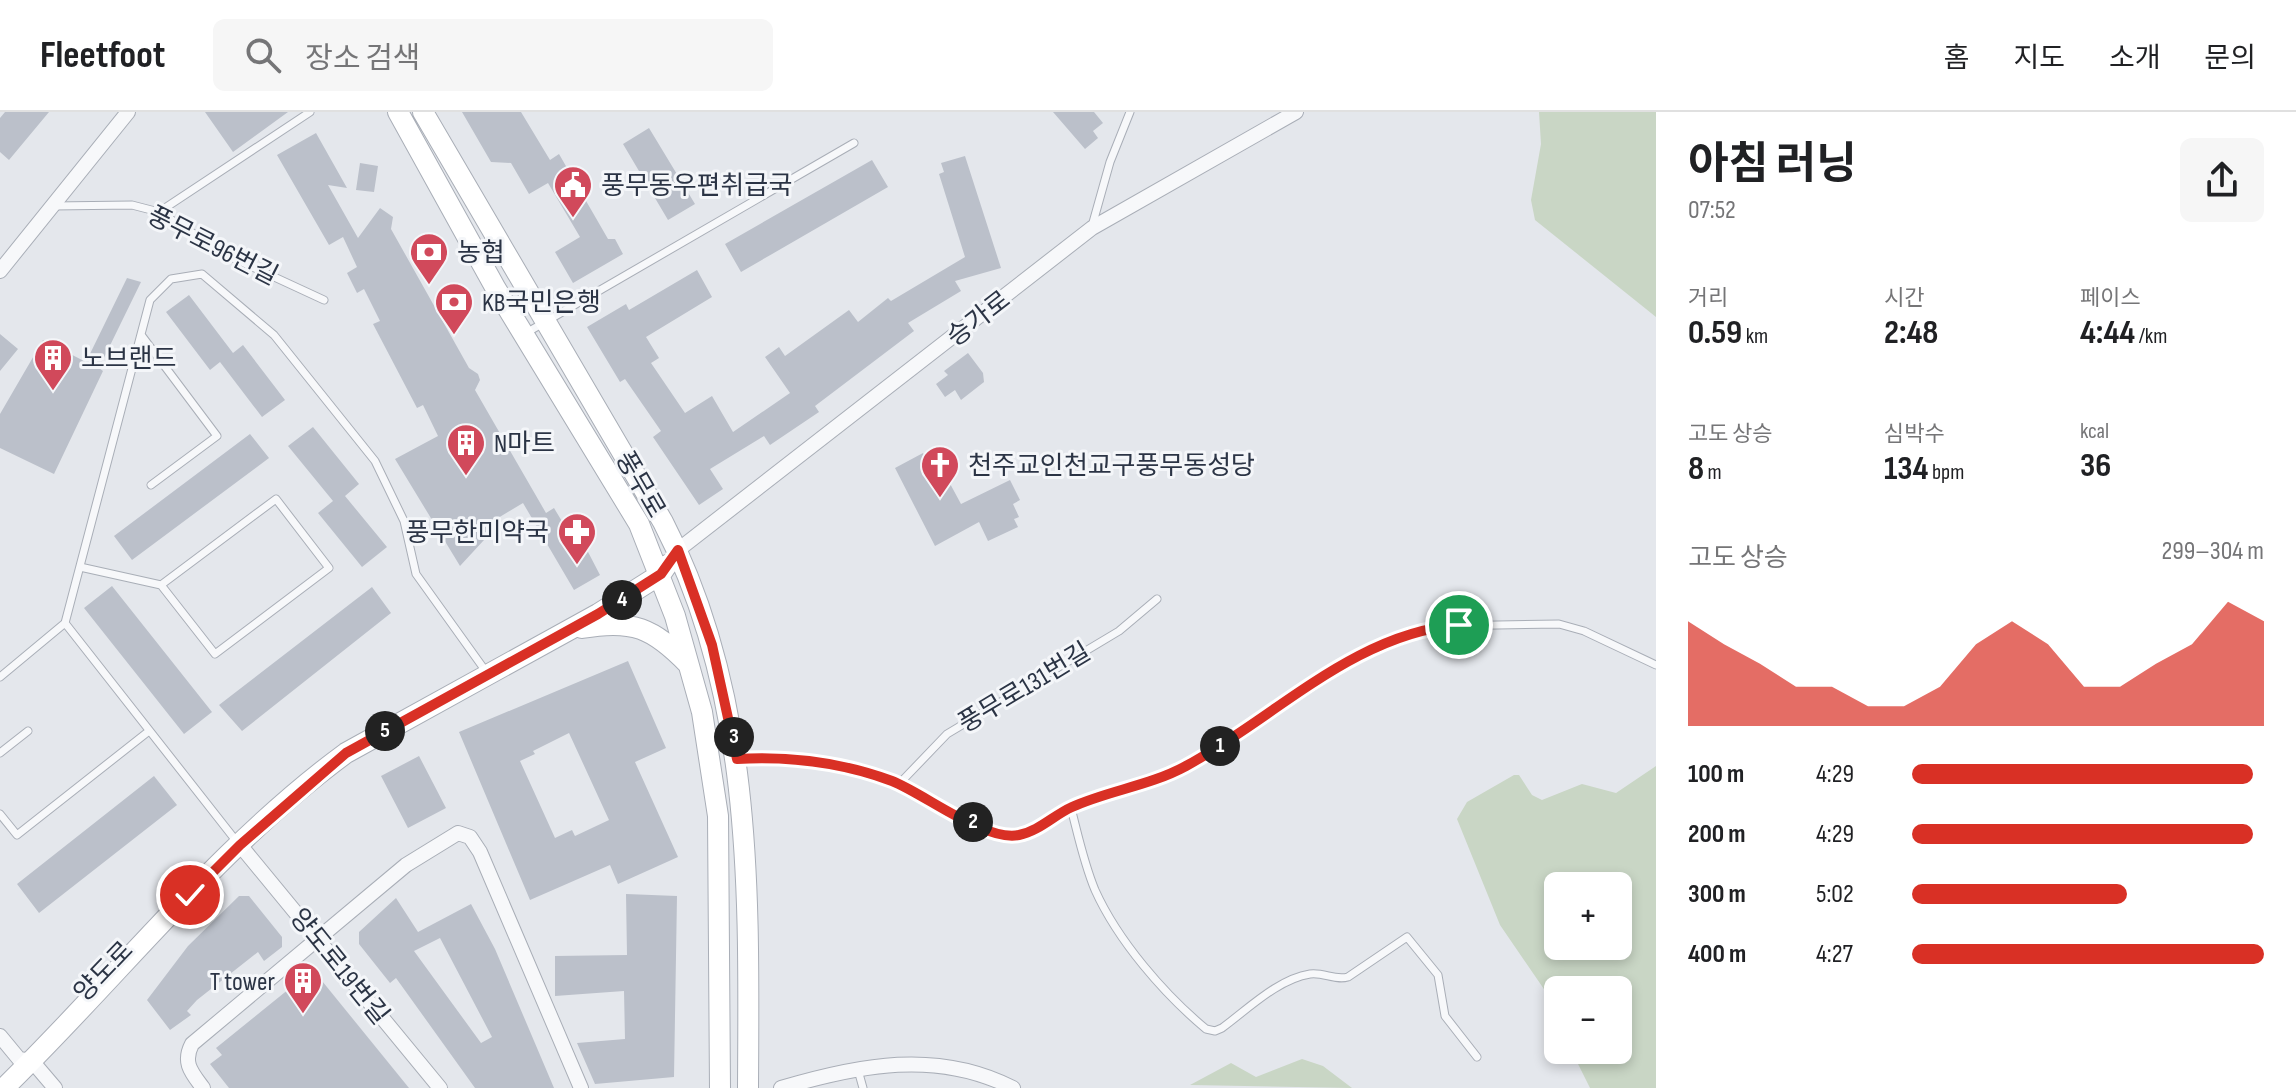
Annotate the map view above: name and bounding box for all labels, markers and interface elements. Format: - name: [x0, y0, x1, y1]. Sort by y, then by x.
- search box: [213, 19, 773, 91]
- text: Fleetfoot: [40, 33, 165, 78]
- icon: search: [241, 33, 285, 77]
- text: 장소 검색: [305, 41, 420, 77]
- text: 홈: [1944, 42, 1969, 75]
- text: 지도: [2013, 42, 2065, 75]
- text: 소개: [2109, 42, 2160, 75]
- text: 문의: [2204, 42, 2256, 75]
- text: 아침 러닝: [1688, 138, 1857, 191]
- button: share: [2180, 138, 2264, 222]
- public building icon: 풍무동우편취급국: [552, 164, 594, 219]
- place label: 풍무동우편취급국: [601, 171, 792, 202]
- text: 07:52: [1688, 195, 1736, 226]
- street label: 풍무로96번길: [142, 200, 283, 292]
- bank icon: 농협: [408, 231, 450, 286]
- place label: 농협: [457, 238, 505, 269]
- bank icon: KB국민은행: [433, 281, 475, 336]
- street label: 승가로: [941, 285, 1017, 353]
- text: 거리: [1688, 285, 1728, 312]
- text: 시간: [1884, 285, 1924, 312]
- text: 페이스: [2080, 285, 2141, 312]
- place label: KB국민은행: [482, 288, 601, 319]
- text: 0.59: [1688, 312, 1742, 353]
- text: 2:48: [1884, 312, 1938, 353]
- text: 4:44: [2080, 312, 2135, 353]
- text: km: [1742, 323, 1768, 350]
- text: /km: [2135, 323, 2167, 350]
- building icon: 노브랜드: [32, 337, 74, 392]
- place label: 노브랜드: [81, 344, 177, 375]
- text: kcal: [2080, 418, 2109, 445]
- text: 고도 상승: [1688, 421, 1772, 448]
- text: 심박수: [1884, 421, 1945, 448]
- building icon: N마트: [445, 422, 487, 477]
- place label: N마트: [494, 429, 555, 460]
- church icon: 천주교인천교구풍무동성당: [919, 444, 961, 499]
- text: 36: [2080, 445, 2111, 486]
- street label: 풍무로: [608, 446, 671, 524]
- text: 8: [1688, 448, 1704, 489]
- text: 134: [1884, 448, 1928, 489]
- place label: 천주교인천교구풍무동성당: [968, 451, 1255, 482]
- text: m: [1704, 459, 1722, 486]
- text: bpm: [1928, 459, 1964, 486]
- pharmacy icon: 풍무한미약국: [556, 511, 598, 566]
- place label: 풍무한미약국: [405, 518, 549, 549]
- text: 299–304 m: [2162, 536, 2264, 567]
- text: 고도 상승: [1688, 543, 1788, 574]
- pin: 4: [602, 580, 642, 620]
- text: 4: [617, 586, 627, 613]
- pin: [1425, 591, 1493, 659]
- icon: arrive: [1437, 603, 1481, 647]
- street label: 풍무로131번길: [953, 637, 1096, 740]
- pin: 5: [365, 711, 405, 751]
- text: 5: [380, 717, 390, 744]
- pin: 3: [714, 717, 754, 757]
- text: 3: [729, 723, 739, 750]
- pin: 1: [1200, 726, 1240, 766]
- text: 1: [1216, 732, 1224, 759]
- text: 100 m: [1688, 759, 1744, 790]
- text: 4:29: [1816, 759, 1854, 790]
- pin: 2: [953, 802, 993, 842]
- text: 2: [968, 808, 978, 835]
- text: 200 m: [1688, 819, 1745, 850]
- text: 4:29: [1816, 819, 1854, 850]
- pin: [156, 861, 224, 929]
- map controls: [1544, 872, 1632, 1064]
- button: +: [1544, 872, 1632, 960]
- icon: check: [168, 873, 212, 917]
- text: 300 m: [1688, 879, 1746, 910]
- text: 5:02: [1816, 879, 1854, 910]
- street label: 양도로19번길: [283, 903, 395, 1031]
- street label: 양도로: [68, 935, 140, 1009]
- text: 400 m: [1688, 939, 1746, 970]
- text: 4:27: [1816, 939, 1853, 970]
- building icon: T tower: [282, 960, 324, 1015]
- place label: T tower: [210, 967, 276, 998]
- button: −: [1544, 976, 1632, 1064]

